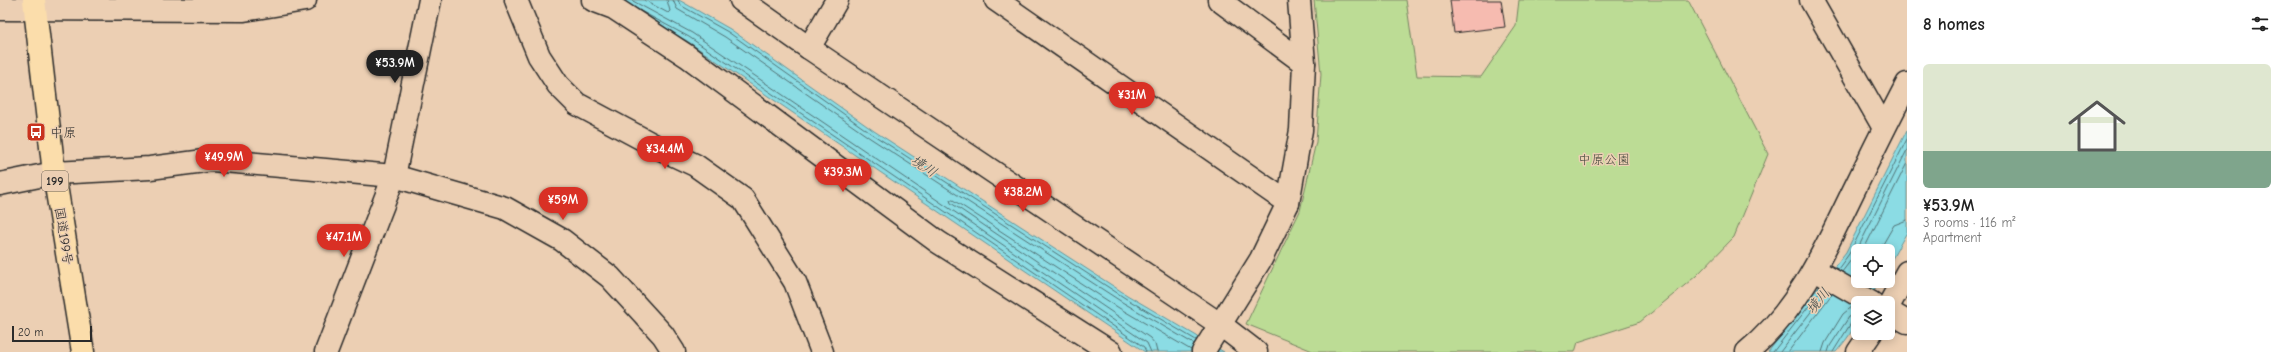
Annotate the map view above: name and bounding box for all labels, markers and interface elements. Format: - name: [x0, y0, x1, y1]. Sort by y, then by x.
- icon: filters: [2249, 13, 2271, 35]
- text: 8 homes: [1923, 15, 1985, 34]
- pin: ¥53.9M: [362, 50, 428, 84]
- text: ¥53.9M: [375, 55, 415, 70]
- pin: ¥31M: [1108, 82, 1156, 116]
- text: ¥31M: [1118, 87, 1146, 102]
- icon: home: [2061, 90, 2133, 162]
- bus stop icon: 中原: [25, 121, 47, 143]
- place label: 中原: [50, 125, 76, 140]
- pin: ¥34.4M: [632, 136, 698, 170]
- text: ¥34.4M: [646, 141, 684, 156]
- pin: ¥49.9M: [191, 144, 257, 178]
- text: ¥49.9M: [205, 149, 243, 164]
- water label: 境川: [908, 151, 940, 181]
- park label: 中原公園: [1578, 152, 1630, 167]
- pin: ¥39.3M: [810, 159, 876, 193]
- text: ¥39.3M: [824, 164, 862, 179]
- road number: 199: [42, 171, 68, 191]
- pin: ¥38.2M: [990, 179, 1056, 213]
- text: ¥38.2M: [1004, 184, 1042, 199]
- pin: ¥59M: [539, 187, 587, 221]
- text: ¥59M: [548, 192, 578, 207]
- text: ¥53.9M: [1923, 196, 1974, 215]
- street label: 国道199号: [52, 206, 76, 266]
- text: 3 rooms · 116 m²: [1923, 215, 2015, 230]
- pin: ¥47.1M: [311, 224, 377, 258]
- text: ¥47.1M: [326, 229, 362, 244]
- text: Apartment: [1923, 230, 1981, 245]
- map controls: [1851, 244, 1895, 340]
- button: locate: [1851, 244, 1895, 288]
- water label: 境川: [1803, 285, 1833, 317]
- button: layers: [1851, 296, 1895, 340]
- scale bar: [12, 324, 92, 343]
- text: 20 m: [18, 326, 43, 339]

